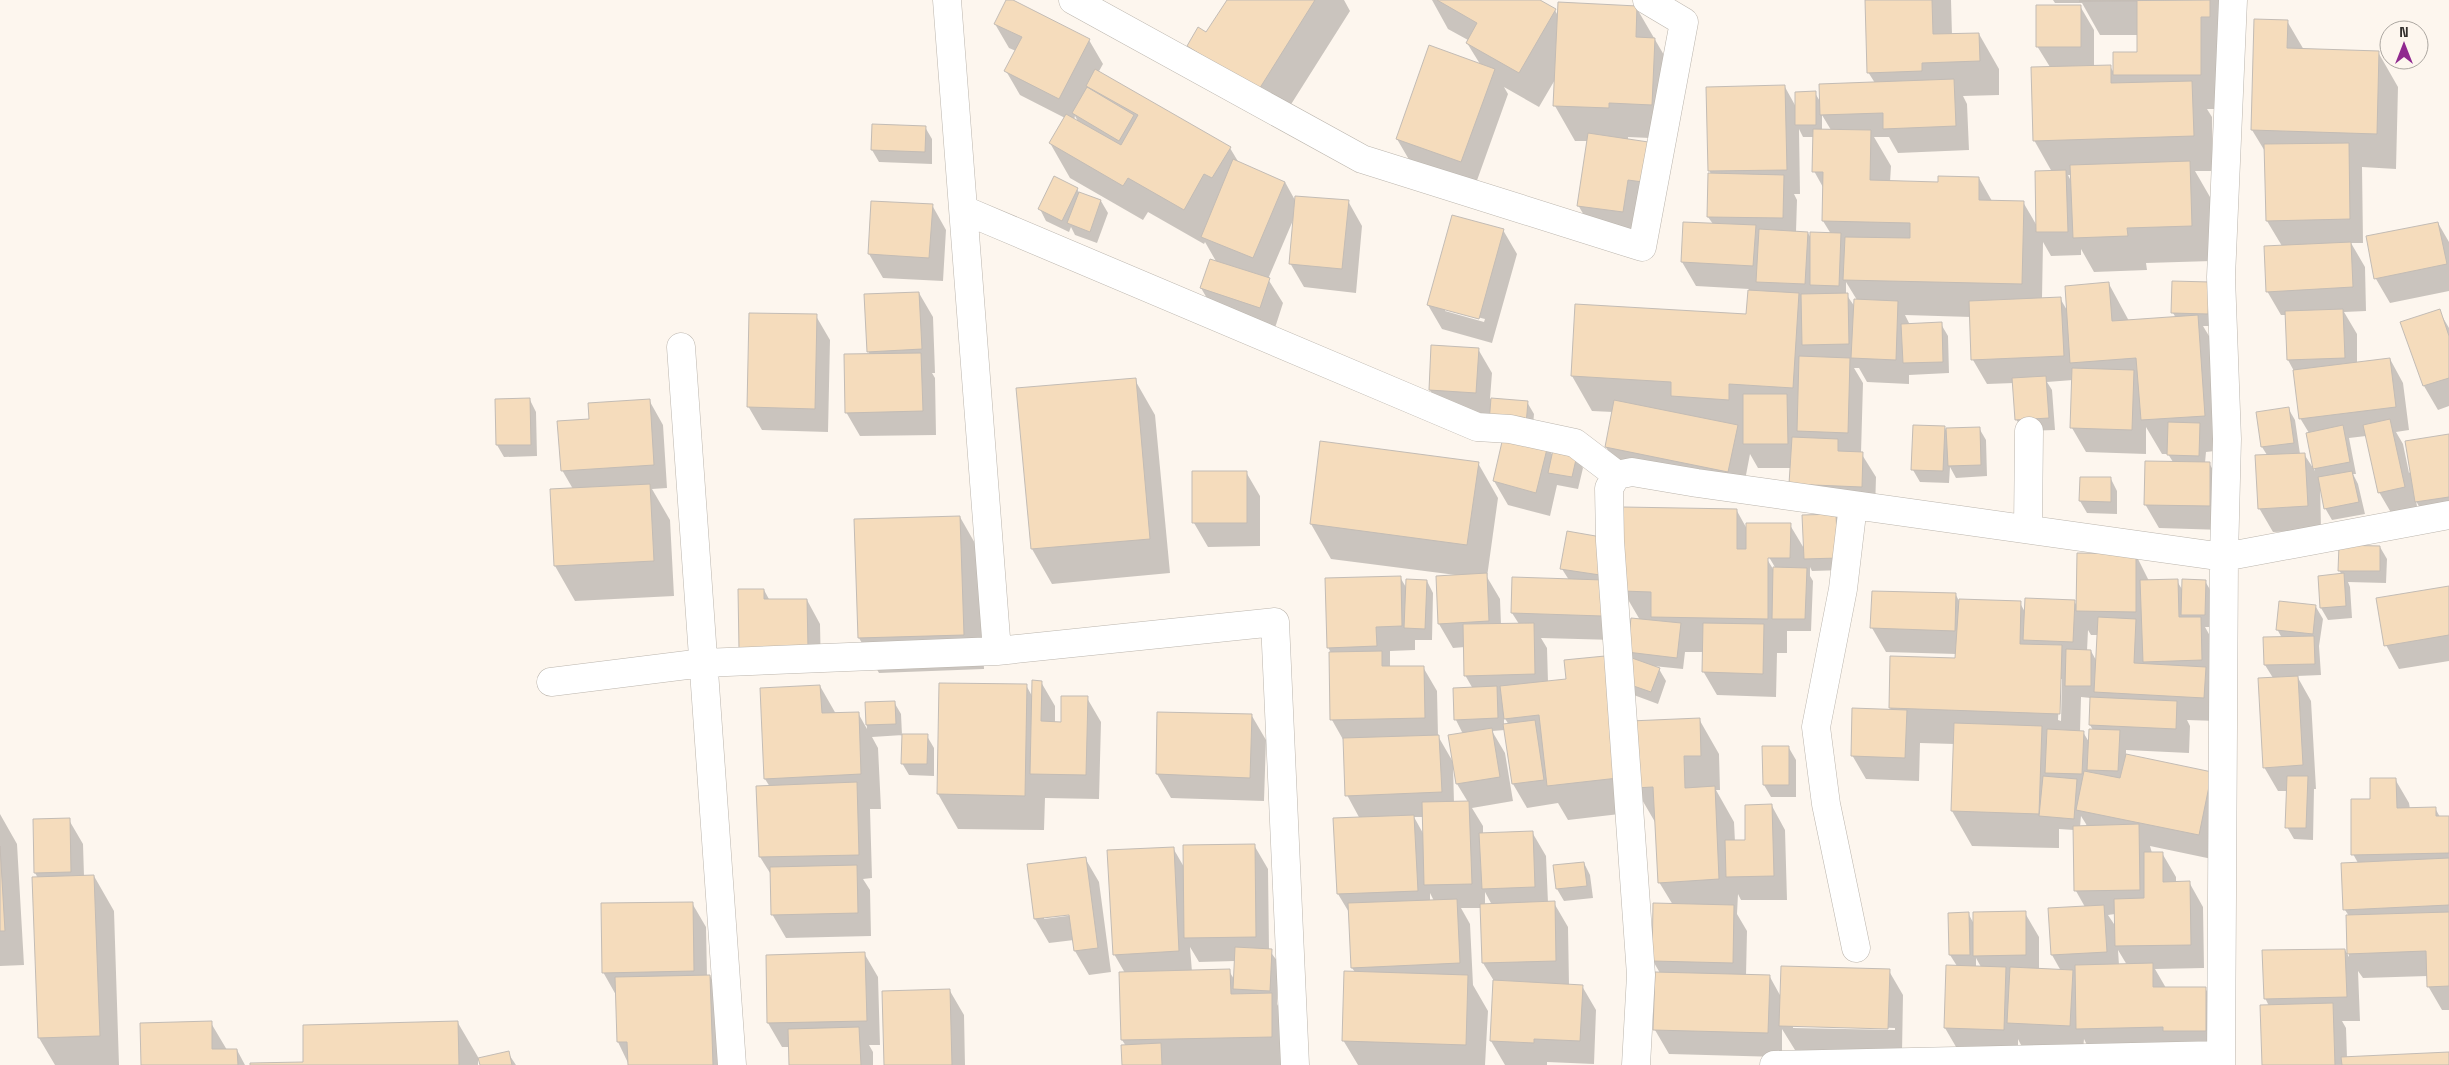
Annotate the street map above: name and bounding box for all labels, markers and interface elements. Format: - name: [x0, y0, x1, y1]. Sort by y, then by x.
- north arrow: [2379, 20, 2429, 70]
- text: N: [2399, 23, 2409, 41]

